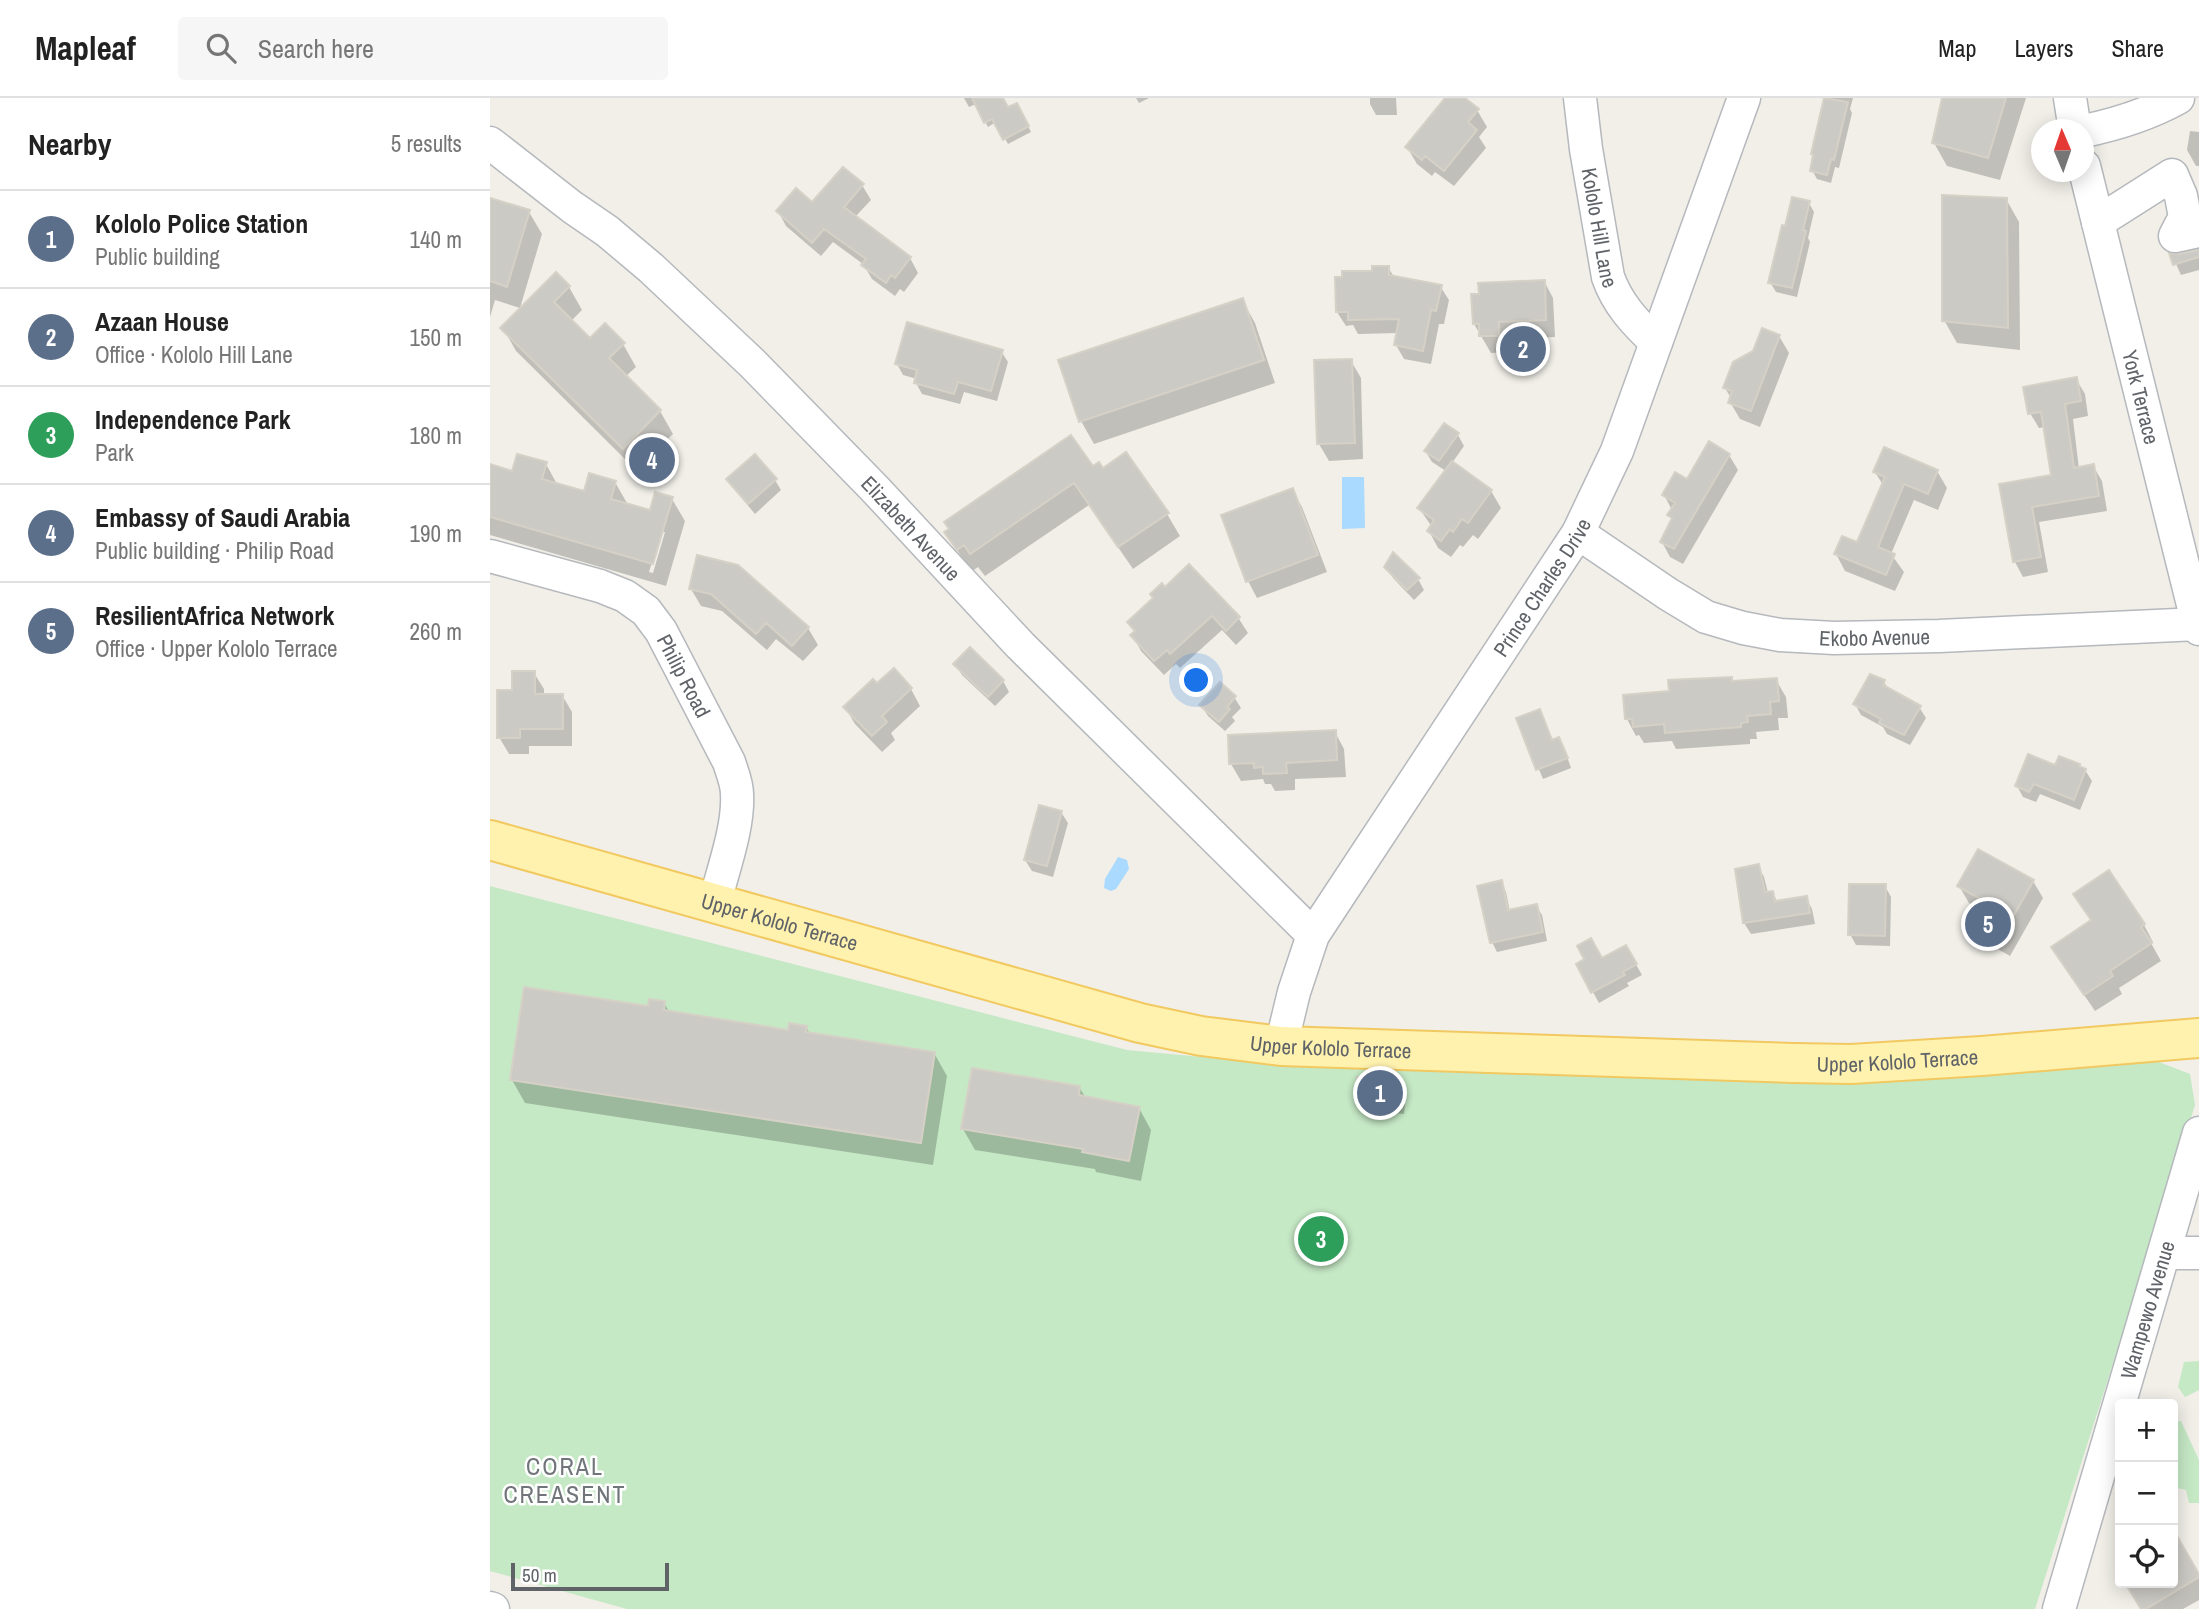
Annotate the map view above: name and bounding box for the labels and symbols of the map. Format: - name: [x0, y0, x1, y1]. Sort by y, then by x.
- north arrow: [2031, 119, 2094, 182]
- street label: Kololo Hill Lane: [1575, 166, 1625, 292]
- pin: 2: [1500, 323, 1546, 375]
- street label: York Terrace: [2116, 347, 2167, 447]
- pin: 4: [629, 434, 675, 486]
- street label: Elizabeth Avenue: [855, 469, 967, 587]
- street label: Prince Charles Drive: [1486, 513, 1597, 662]
- street label: Ekobo Avenue: [1818, 622, 1930, 653]
- street label: Philip Road: [651, 629, 718, 722]
- your location: [1179, 663, 1213, 697]
- street label: Upper Kololo Terrace: [698, 886, 861, 957]
- pin: 5: [1965, 898, 2011, 950]
- street label: Upper Kololo Terrace: [1248, 1028, 1412, 1065]
- street label: Upper Kololo Terrace: [1816, 1042, 1979, 1079]
- pin: 1: [1357, 1067, 1403, 1119]
- pin: 3: [1298, 1213, 1344, 1265]
- street label: Wampewo Avenue: [2113, 1237, 2181, 1382]
- district label: CORAL CREASENT: [503, 1450, 627, 1510]
- scale bar: [511, 1560, 668, 1592]

